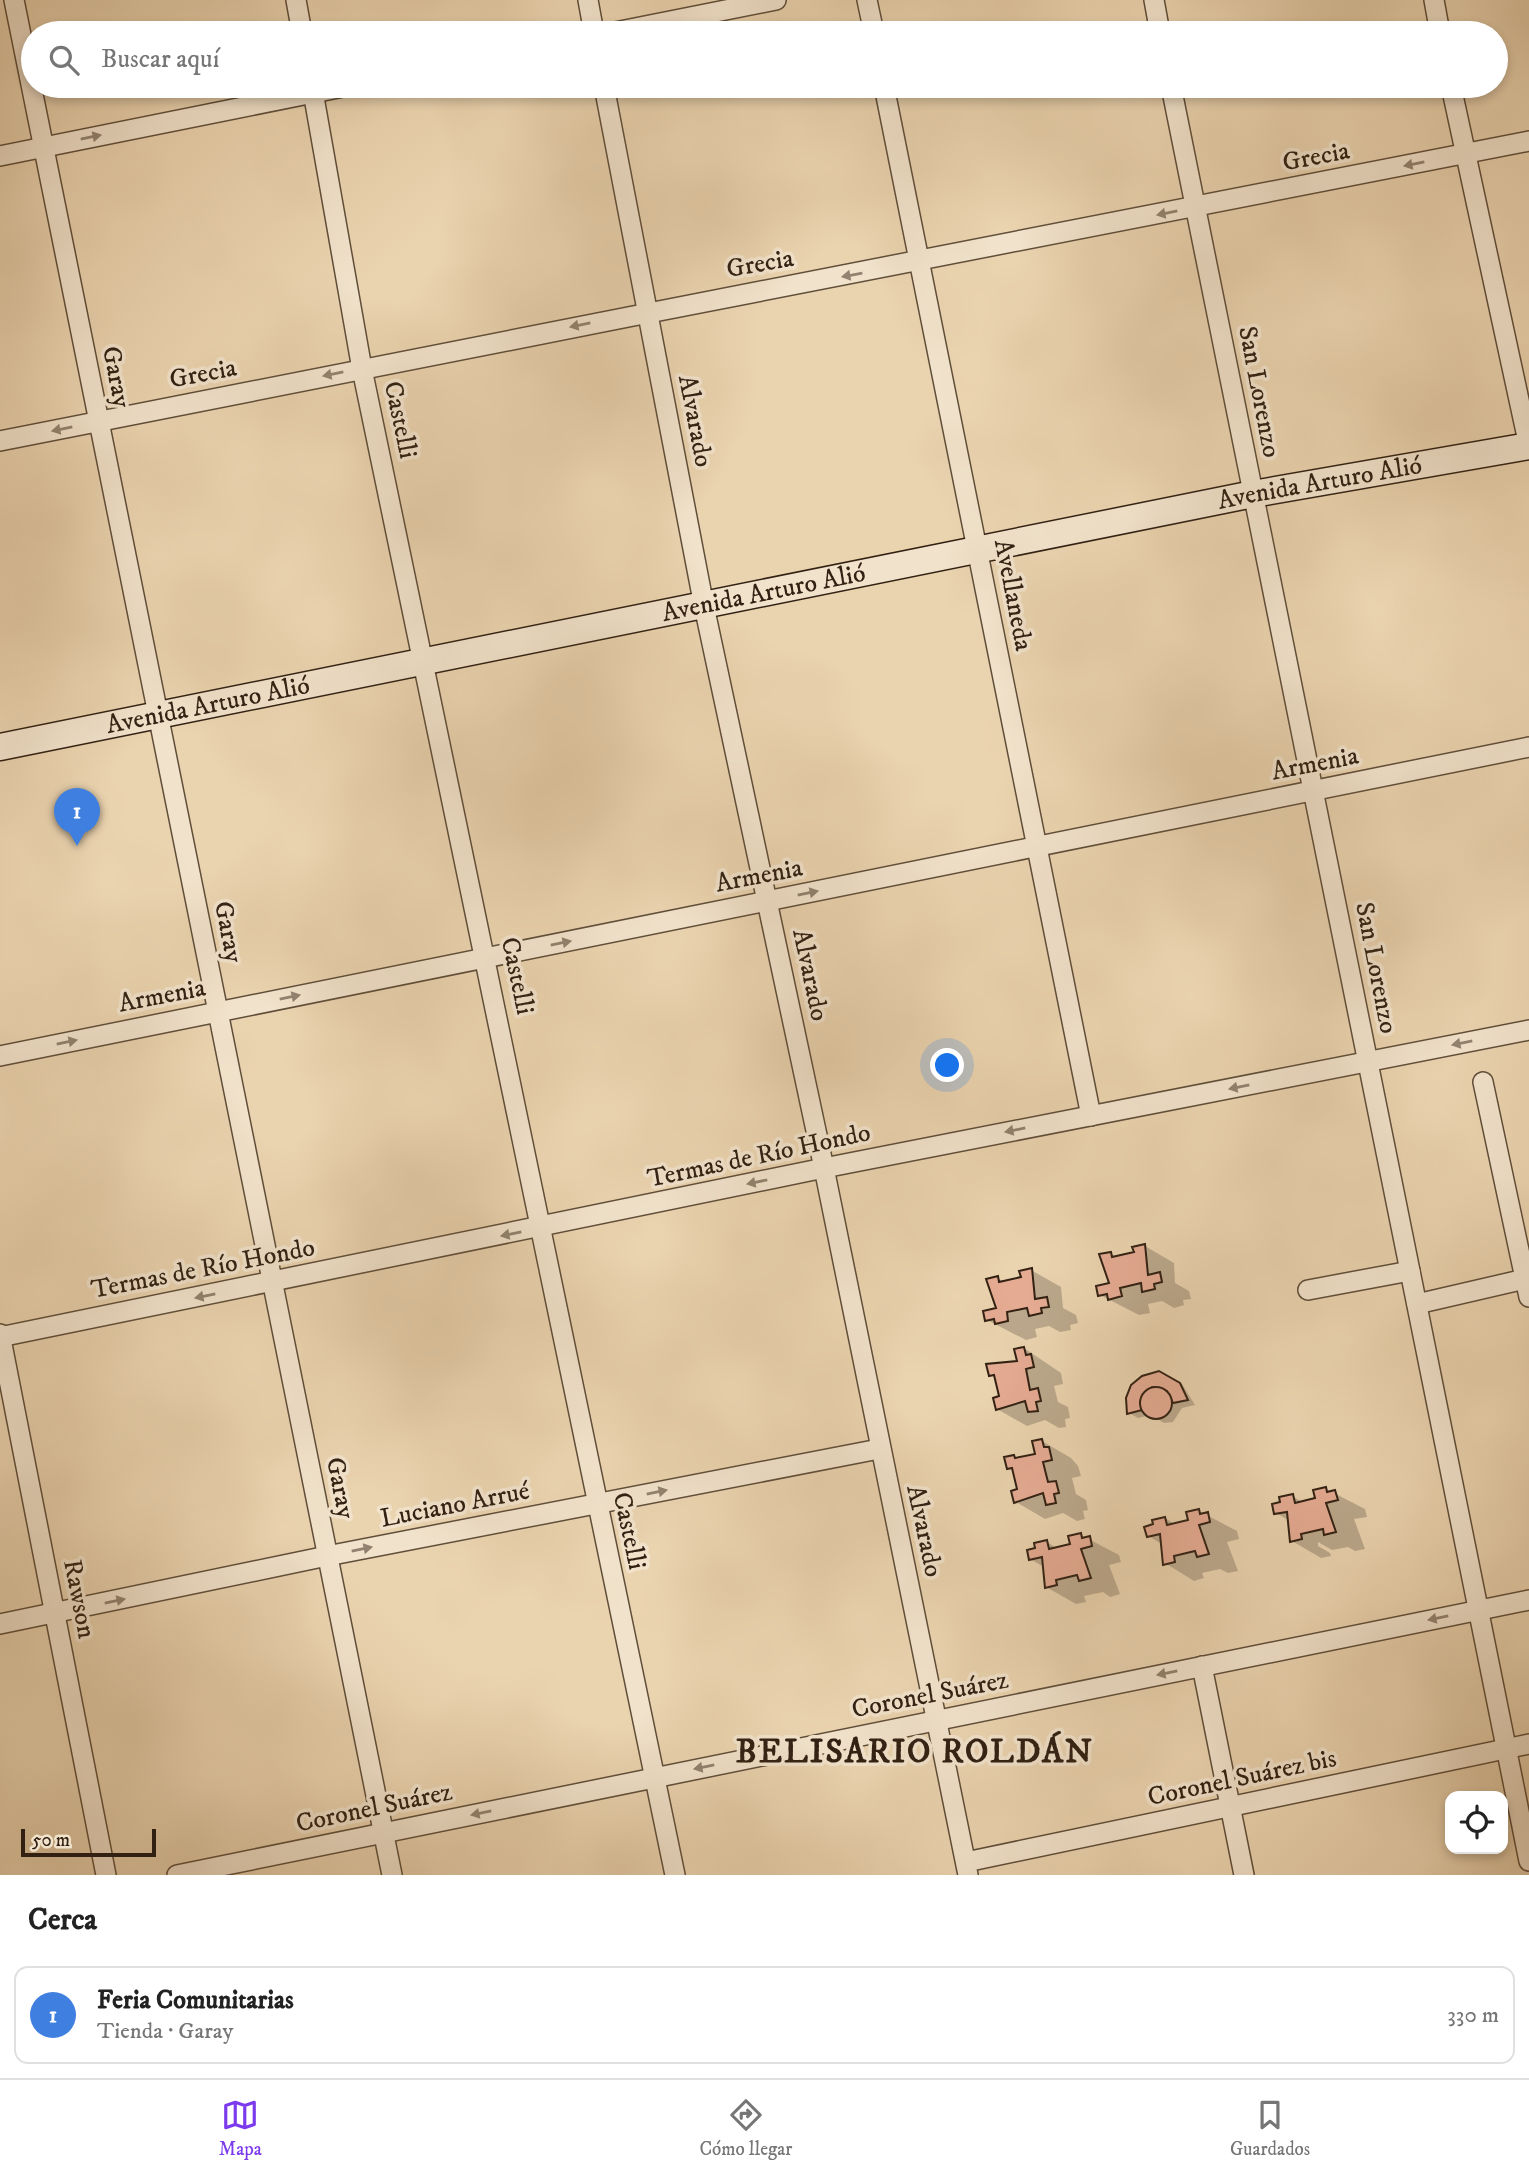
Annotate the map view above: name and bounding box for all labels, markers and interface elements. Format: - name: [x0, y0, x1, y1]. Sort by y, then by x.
- search box: [21, 21, 1508, 98]
- icon: search: [45, 41, 83, 79]
- text: Buscar aquí: [101, 43, 219, 76]
- one-way arrow: [80, 132, 102, 143]
- street label: Grecia: [1280, 134, 1352, 180]
- one-way arrow: [1403, 159, 1425, 170]
- one-way arrow: [1156, 208, 1178, 219]
- street label: Grecia: [724, 242, 796, 286]
- one-way arrow: [841, 269, 863, 280]
- one-way arrow: [569, 319, 591, 330]
- street label: San Lorenzo: [1230, 324, 1288, 460]
- street label: Garay: [94, 343, 138, 411]
- street label: Grecia: [167, 351, 239, 397]
- one-way arrow: [322, 369, 344, 380]
- street label: Alvarado: [670, 372, 720, 470]
- street label: Castelli: [376, 378, 424, 462]
- one-way arrow: [51, 423, 73, 434]
- street label: Avenida Arturo Alió: [1215, 448, 1424, 517]
- street label: Avellaneda: [986, 536, 1040, 654]
- street label: Avenida Arturo Alió: [659, 556, 868, 629]
- street label: Avenida Arturo Alió: [103, 668, 312, 742]
- street label: Armenia: [1269, 739, 1361, 789]
- pin: 1: [54, 788, 100, 846]
- street label: Armenia: [713, 851, 805, 901]
- one-way arrow: [797, 887, 819, 898]
- street label: Garay: [206, 898, 250, 966]
- street label: San Lorenzo: [1347, 900, 1405, 1036]
- street label: Alvarado: [784, 926, 836, 1024]
- street label: Castelli: [493, 934, 541, 1018]
- one-way arrow: [550, 937, 572, 948]
- street label: Armenia: [116, 971, 208, 1021]
- one-way arrow: [279, 992, 301, 1003]
- one-way arrow: [56, 1037, 78, 1048]
- one-way arrow: [1451, 1038, 1473, 1049]
- your location: [930, 1048, 964, 1082]
- one-way arrow: [1228, 1082, 1250, 1093]
- street label: Termas de Río Hondo: [645, 1116, 873, 1196]
- one-way arrow: [1004, 1125, 1026, 1136]
- one-way arrow: [746, 1177, 768, 1188]
- one-way arrow: [500, 1229, 522, 1240]
- street label: Termas de Río Hondo: [88, 1231, 318, 1307]
- one-way arrow: [194, 1290, 216, 1301]
- street label: Garay: [318, 1454, 362, 1522]
- street label: Luciano Arrué: [378, 1474, 533, 1536]
- street label: Alvarado: [898, 1482, 950, 1580]
- one-way arrow: [646, 1487, 668, 1498]
- street label: Castelli: [605, 1489, 653, 1573]
- one-way arrow: [351, 1544, 373, 1555]
- street label: Rawson: [55, 1557, 103, 1642]
- one-way arrow: [104, 1595, 126, 1606]
- one-way arrow: [1427, 1613, 1449, 1624]
- street label: Coronel Suárez: [849, 1664, 1011, 1726]
- one-way arrow: [1156, 1668, 1178, 1679]
- district label: BELISARIO ROLDÁN: [736, 1730, 1094, 1773]
- street label: Coronel Suárez bis: [1145, 1742, 1339, 1814]
- one-way arrow: [693, 1762, 715, 1773]
- street label: Coronel Suárez: [293, 1775, 455, 1841]
- map controls: [1445, 1791, 1508, 1854]
- button: locate: [1445, 1791, 1508, 1854]
- one-way arrow: [470, 1807, 492, 1818]
- scale bar: [21, 1826, 156, 1858]
- text: 50 m: [32, 1829, 70, 1852]
- text: Cerca: [28, 1902, 97, 1939]
- text: Feria Comunitarias: [97, 1984, 294, 2017]
- text: 1: [49, 2001, 57, 2030]
- text: 330 m: [1447, 2001, 1499, 2030]
- text: Tienda · Garay: [97, 2017, 233, 2046]
- tab: Mapa: [219, 2096, 262, 2161]
- tab: Cómo llegar: [699, 2096, 792, 2161]
- tab: Guardados: [1230, 2096, 1310, 2161]

